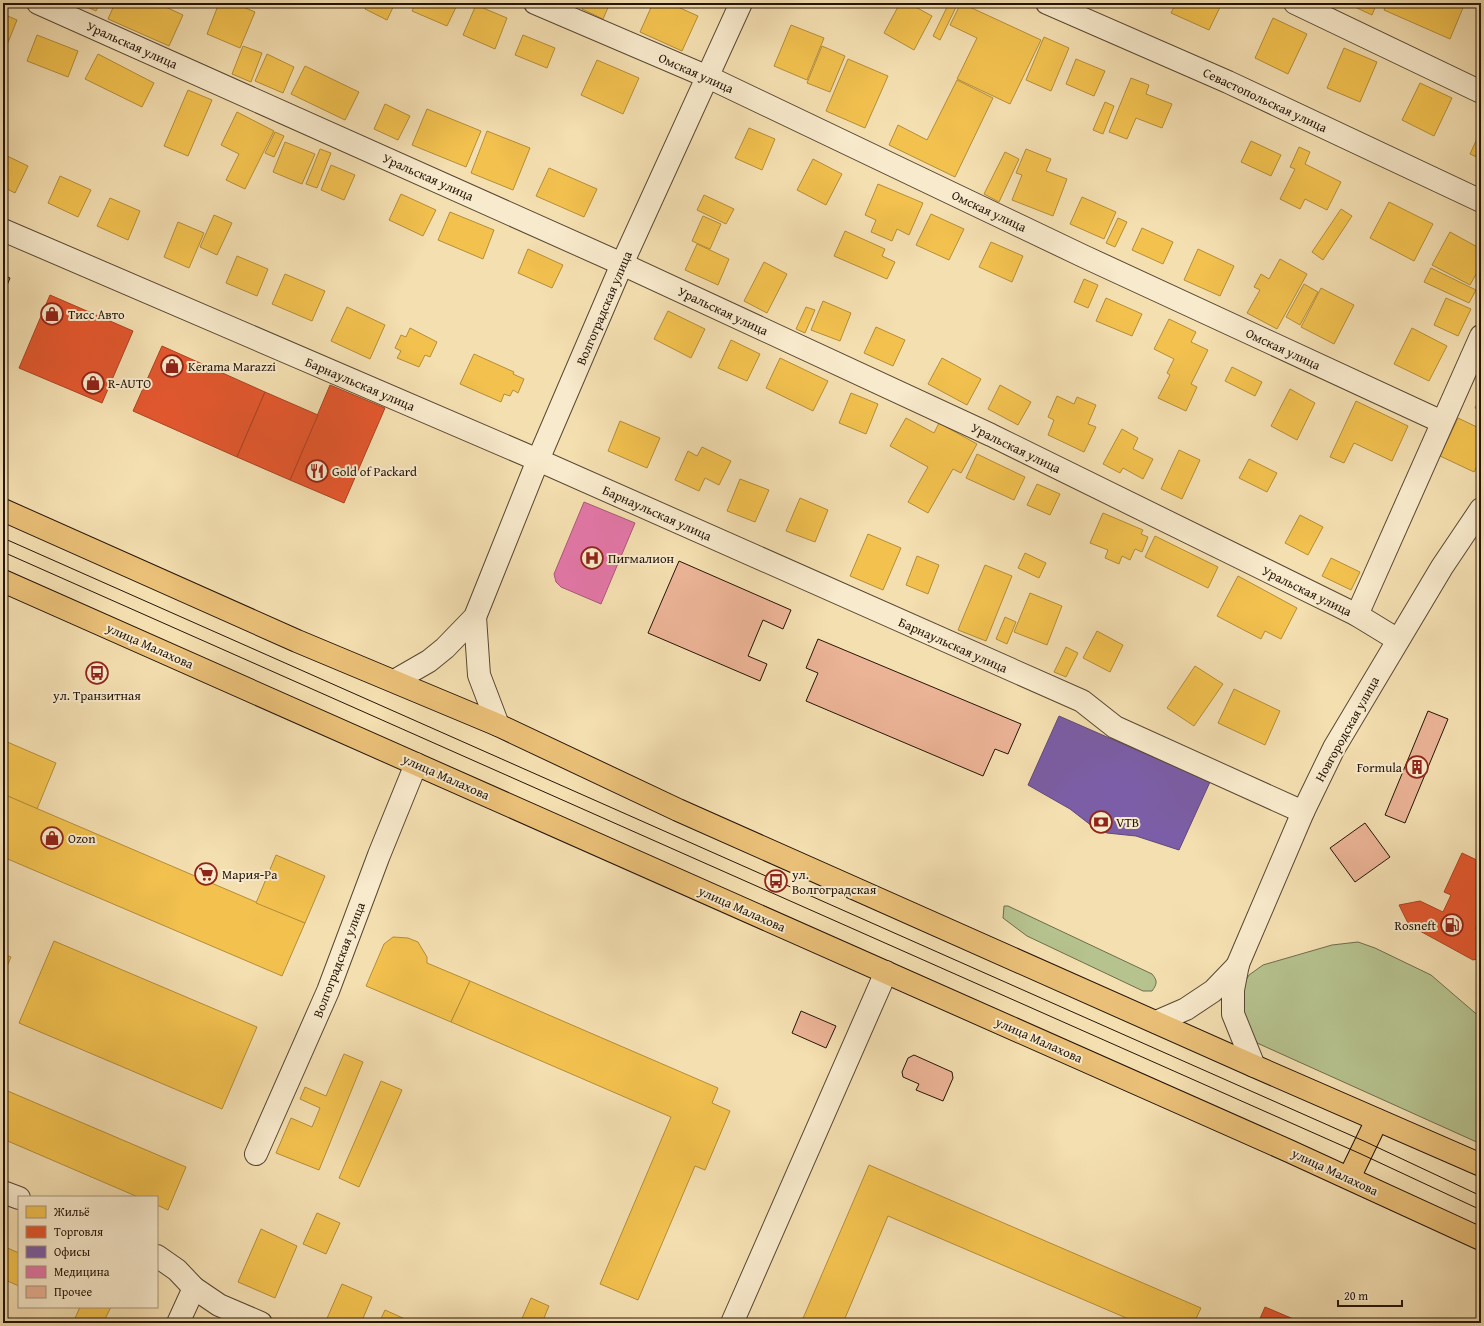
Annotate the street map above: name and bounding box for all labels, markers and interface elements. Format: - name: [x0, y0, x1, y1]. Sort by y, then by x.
- street label: Уральская улица: [84, 16, 181, 74]
- street label: Омская улица: [655, 48, 737, 98]
- street label: Севастопольская улица: [1200, 63, 1331, 137]
- street label: Уральская улица: [380, 148, 477, 206]
- street label: Омская улица: [949, 185, 1030, 237]
- street label: Волгоградская улица: [571, 247, 637, 368]
- street label: Уральская улица: [675, 282, 772, 341]
- shop icon: Тисс Авто: [39, 301, 65, 327]
- place label: Тисс Авто: [68, 305, 125, 324]
- street label: Омская улица: [1243, 323, 1324, 375]
- street label: Барнаульская улица: [302, 352, 419, 416]
- shop icon: Kerama Marazzi: [159, 353, 185, 379]
- place label: Kerama Marazzi: [188, 357, 276, 376]
- shop icon: R-AUTO: [80, 370, 106, 396]
- place label: R-AUTO: [108, 374, 151, 393]
- street label: Уральская улица: [968, 418, 1065, 478]
- restaurant icon: Gold of Packard: [304, 458, 330, 484]
- place label: Gold of Packard: [332, 462, 417, 481]
- street label: Барнаульская улица: [599, 480, 715, 546]
- hospital icon: Пигмалион: [579, 545, 605, 571]
- place label: Пигмалион: [608, 549, 675, 568]
- street label: Уральская улица: [1259, 561, 1356, 621]
- street label: Барнаульская улица: [895, 612, 1011, 678]
- street label: улица Малахова: [103, 618, 197, 674]
- bus stop icon: ул. Транзитная: [84, 660, 110, 686]
- street label: Новгородская улица: [1310, 672, 1384, 785]
- place label: ул. Транзитная: [52, 686, 141, 705]
- street label: улица Малахова: [399, 749, 493, 805]
- building icon: Formula: [1404, 754, 1430, 780]
- place label: Formula: [1357, 758, 1403, 777]
- bank icon: VTB: [1088, 809, 1114, 835]
- place label: VTB: [1116, 813, 1139, 832]
- shop icon: Ozon: [39, 825, 65, 851]
- place label: Ozon: [68, 829, 96, 848]
- supermarket icon: Мария-Ра: [193, 861, 219, 887]
- place label: Мария-Ра: [222, 865, 278, 884]
- place label: ул. Волгоградская: [791, 865, 877, 899]
- bus stop icon: ул. Волгоградская: [763, 868, 789, 894]
- street label: улица Малахова: [695, 881, 789, 937]
- street label: Волгоградская улица: [308, 899, 370, 1021]
- fuel station icon: Rosneft: [1439, 912, 1465, 938]
- place label: Rosneft: [1395, 916, 1436, 935]
- street label: улица Малахова: [992, 1012, 1086, 1068]
- street label: улица Малахова: [1288, 1143, 1382, 1201]
- legend: [18, 1196, 158, 1308]
- text: Жильё: [53, 1203, 90, 1220]
- text: Торговля: [54, 1223, 103, 1240]
- text: Офисы: [54, 1243, 91, 1260]
- text: Медицина: [54, 1263, 110, 1280]
- scale bar: [1338, 1282, 1402, 1308]
- text: Прочее: [54, 1283, 92, 1300]
- text: 20 m: [1344, 1287, 1368, 1304]

